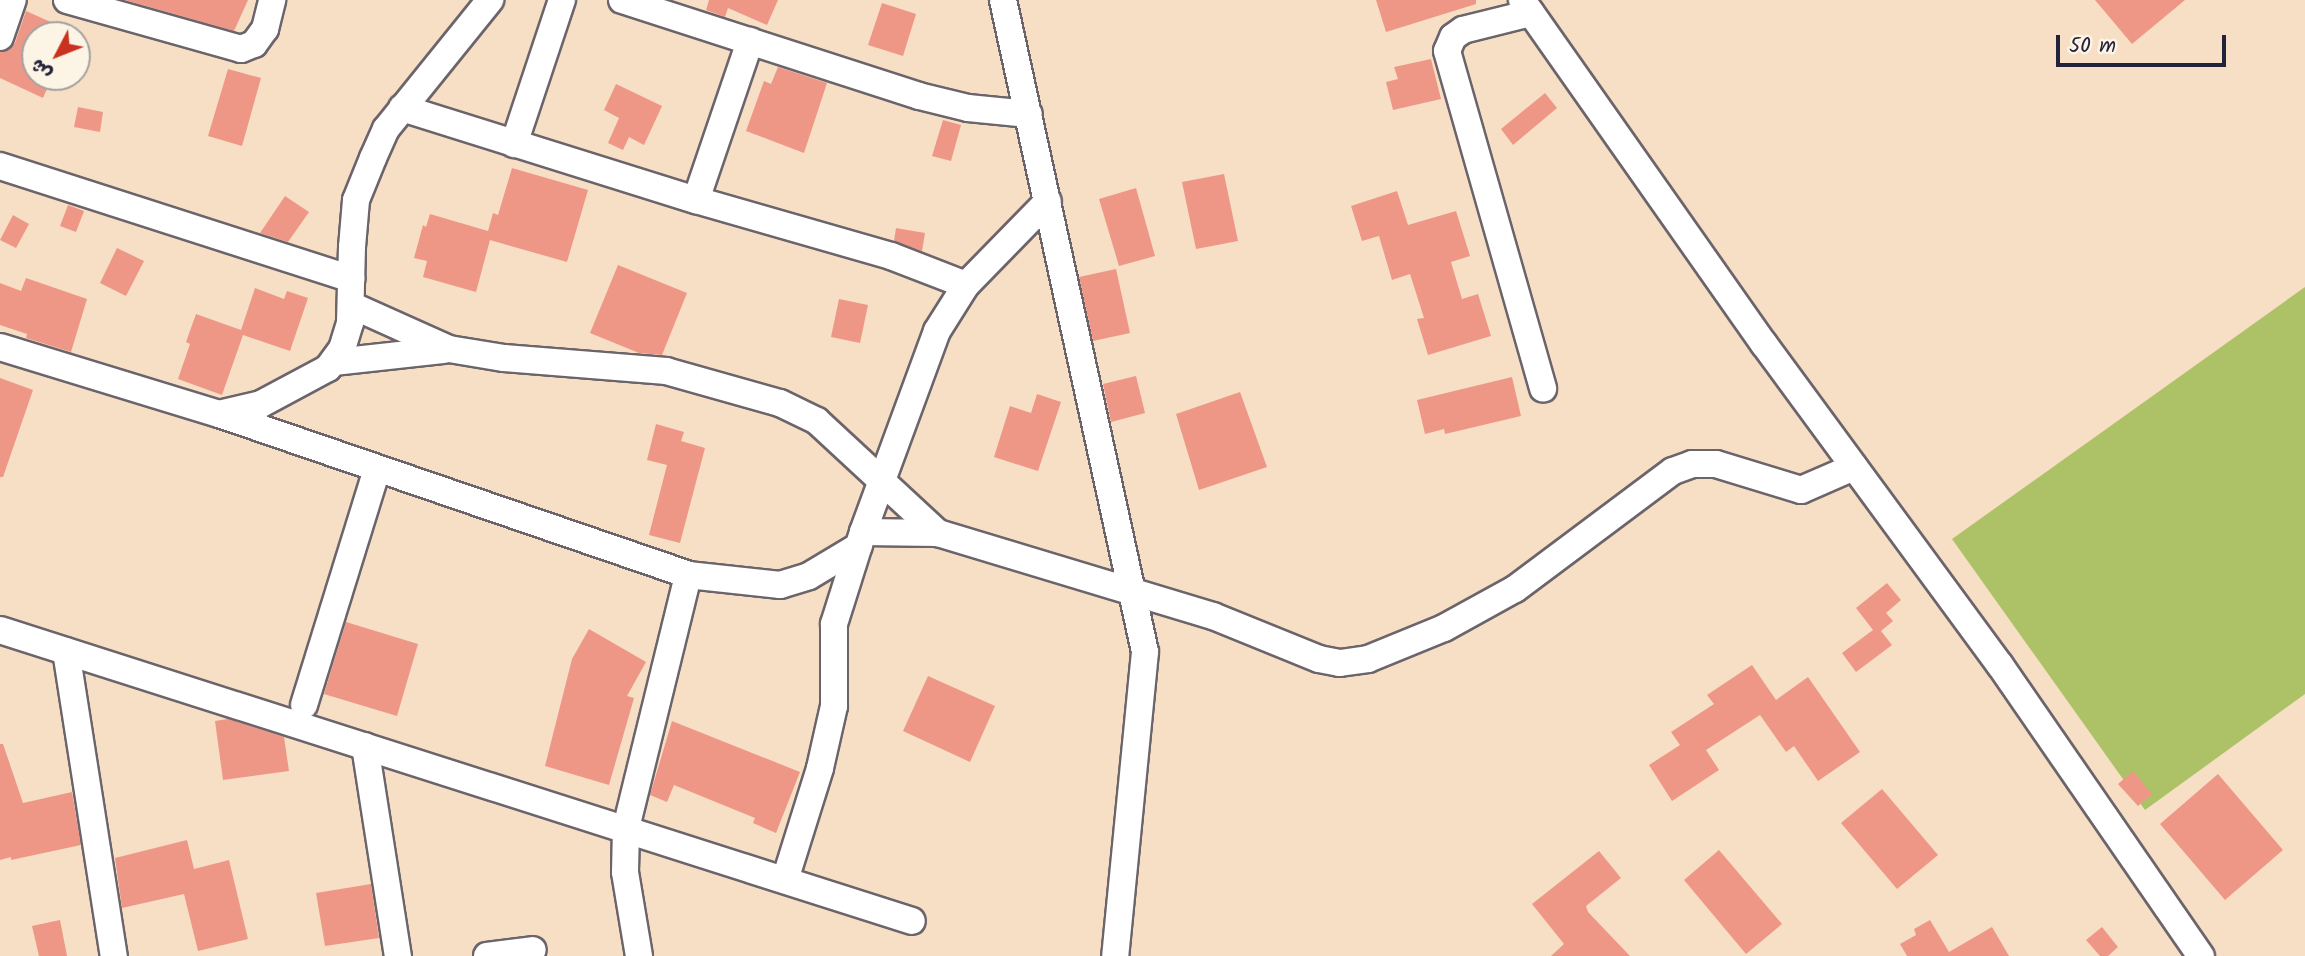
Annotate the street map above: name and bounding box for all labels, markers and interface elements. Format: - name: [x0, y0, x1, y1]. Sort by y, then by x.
- north arrow: [21, 21, 91, 91]
- scale bar: [2060, 21, 2230, 65]
- text: 50 m: [2069, 30, 2116, 63]
- text: ش: [24, 51, 60, 87]

